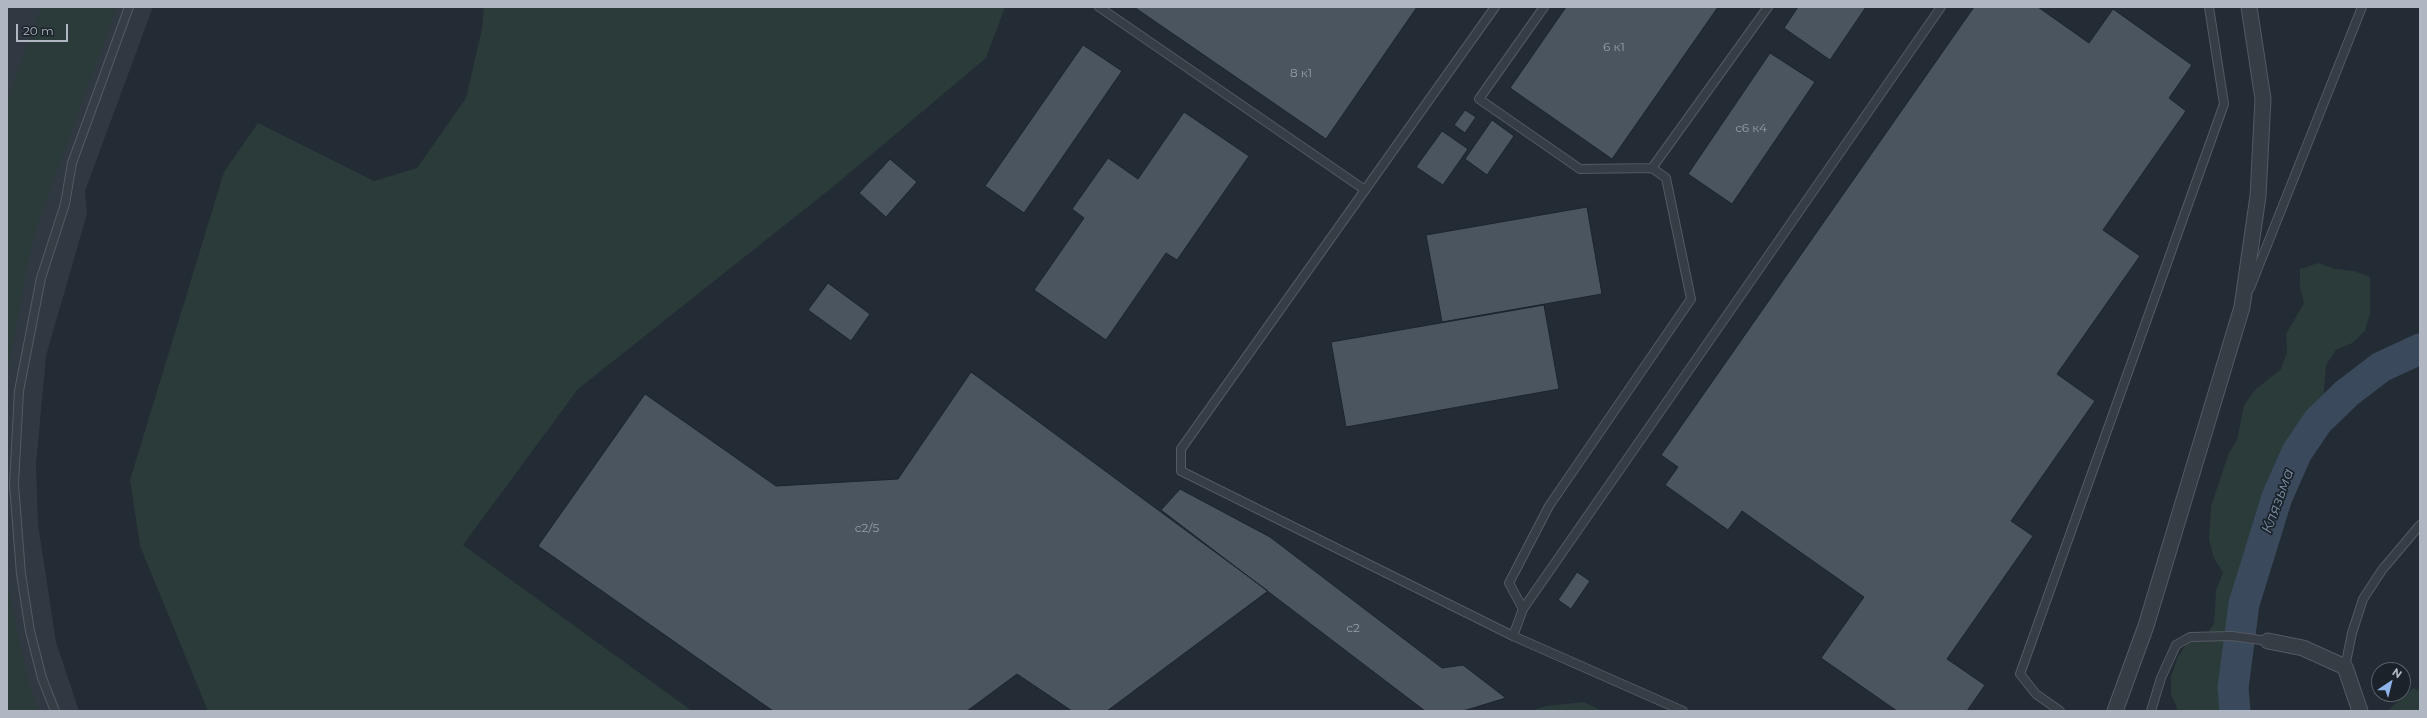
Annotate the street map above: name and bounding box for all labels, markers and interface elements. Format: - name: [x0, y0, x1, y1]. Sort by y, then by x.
- scale bar: [18, 16, 70, 42]
- text: 20 m: [23, 23, 54, 38]
- house number: 6 к1: [1603, 40, 1625, 54]
- house number: 8 к1: [1290, 66, 1312, 80]
- house number: с6 к4: [1735, 121, 1767, 135]
- water label: Клязьма: [2258, 466, 2298, 536]
- house number: с2/5: [855, 521, 879, 535]
- house number: с2: [1346, 621, 1360, 635]
- north arrow: [2371, 662, 2411, 702]
- text: N: [2390, 665, 2405, 681]

